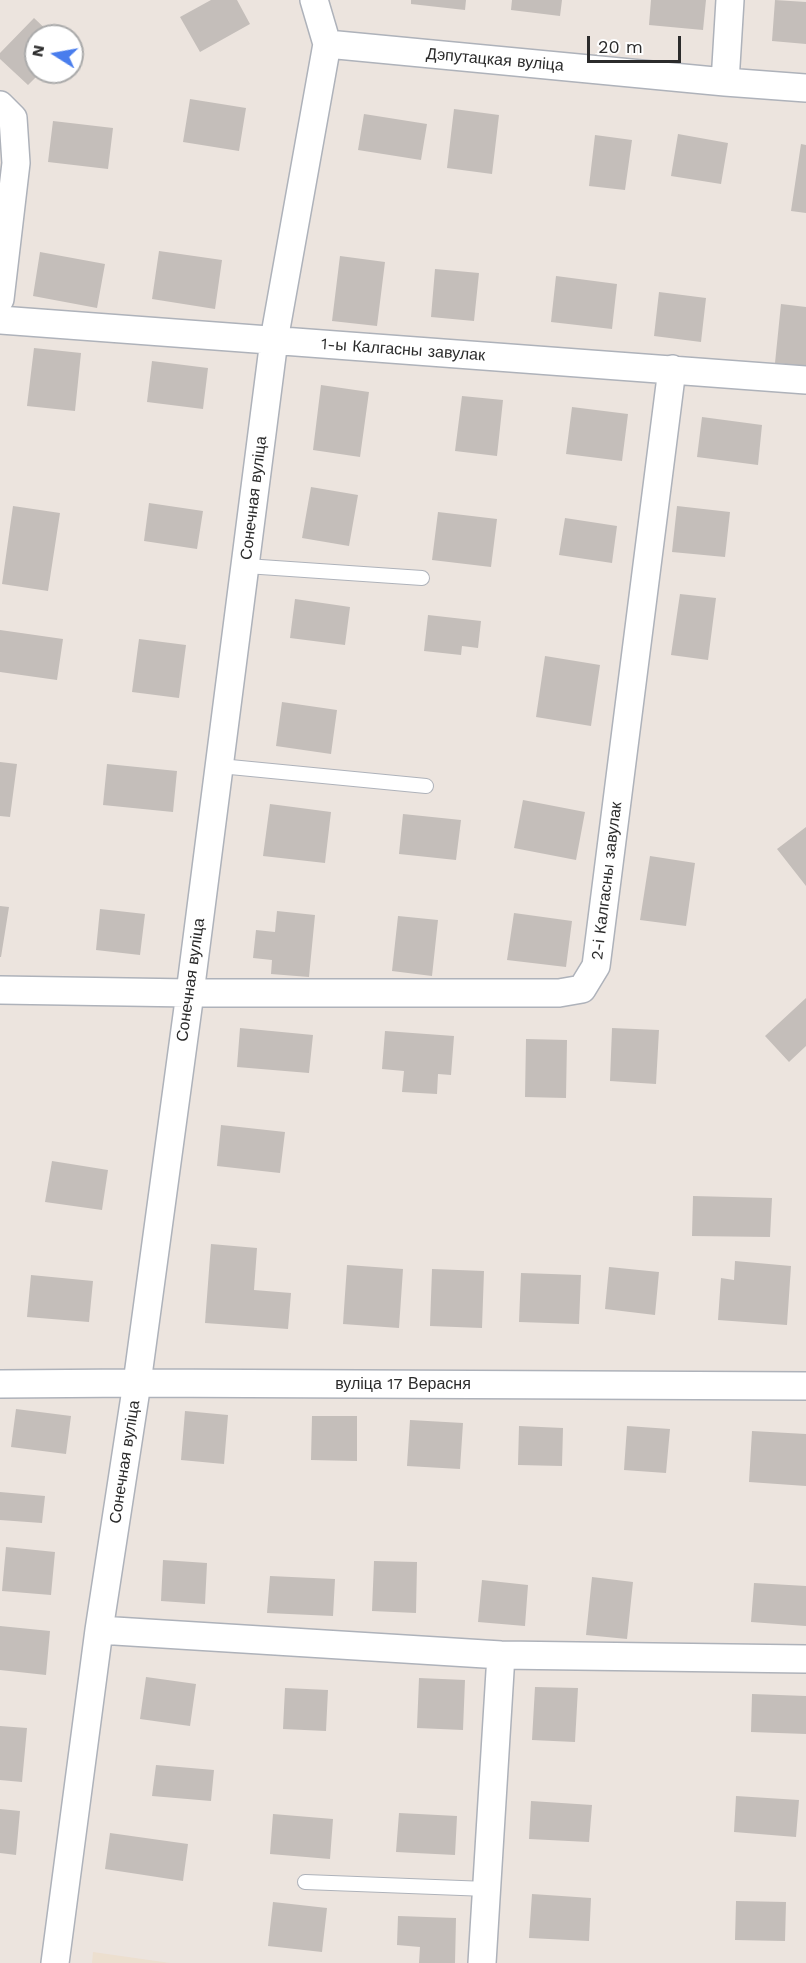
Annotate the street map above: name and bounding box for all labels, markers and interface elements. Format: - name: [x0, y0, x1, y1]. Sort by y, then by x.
- north arrow: [24, 24, 84, 84]
- scale bar: [590, 24, 684, 62]
- text: 20 m: [598, 36, 643, 57]
- text: N: [27, 43, 48, 58]
- street label: Дэпутацкая вуліца: [425, 44, 565, 76]
- street label: 1-ы Калгасны завулак: [320, 335, 486, 365]
- street label: Сонечная вуліца: [237, 435, 271, 561]
- street label: 2-і Калгасны завулак: [588, 801, 626, 961]
- street label: Сонечная вуліца: [173, 917, 209, 1043]
- street label: вуліца 17 Верасня: [335, 1374, 471, 1394]
- street label: Сонечная вуліца: [106, 1399, 144, 1525]

